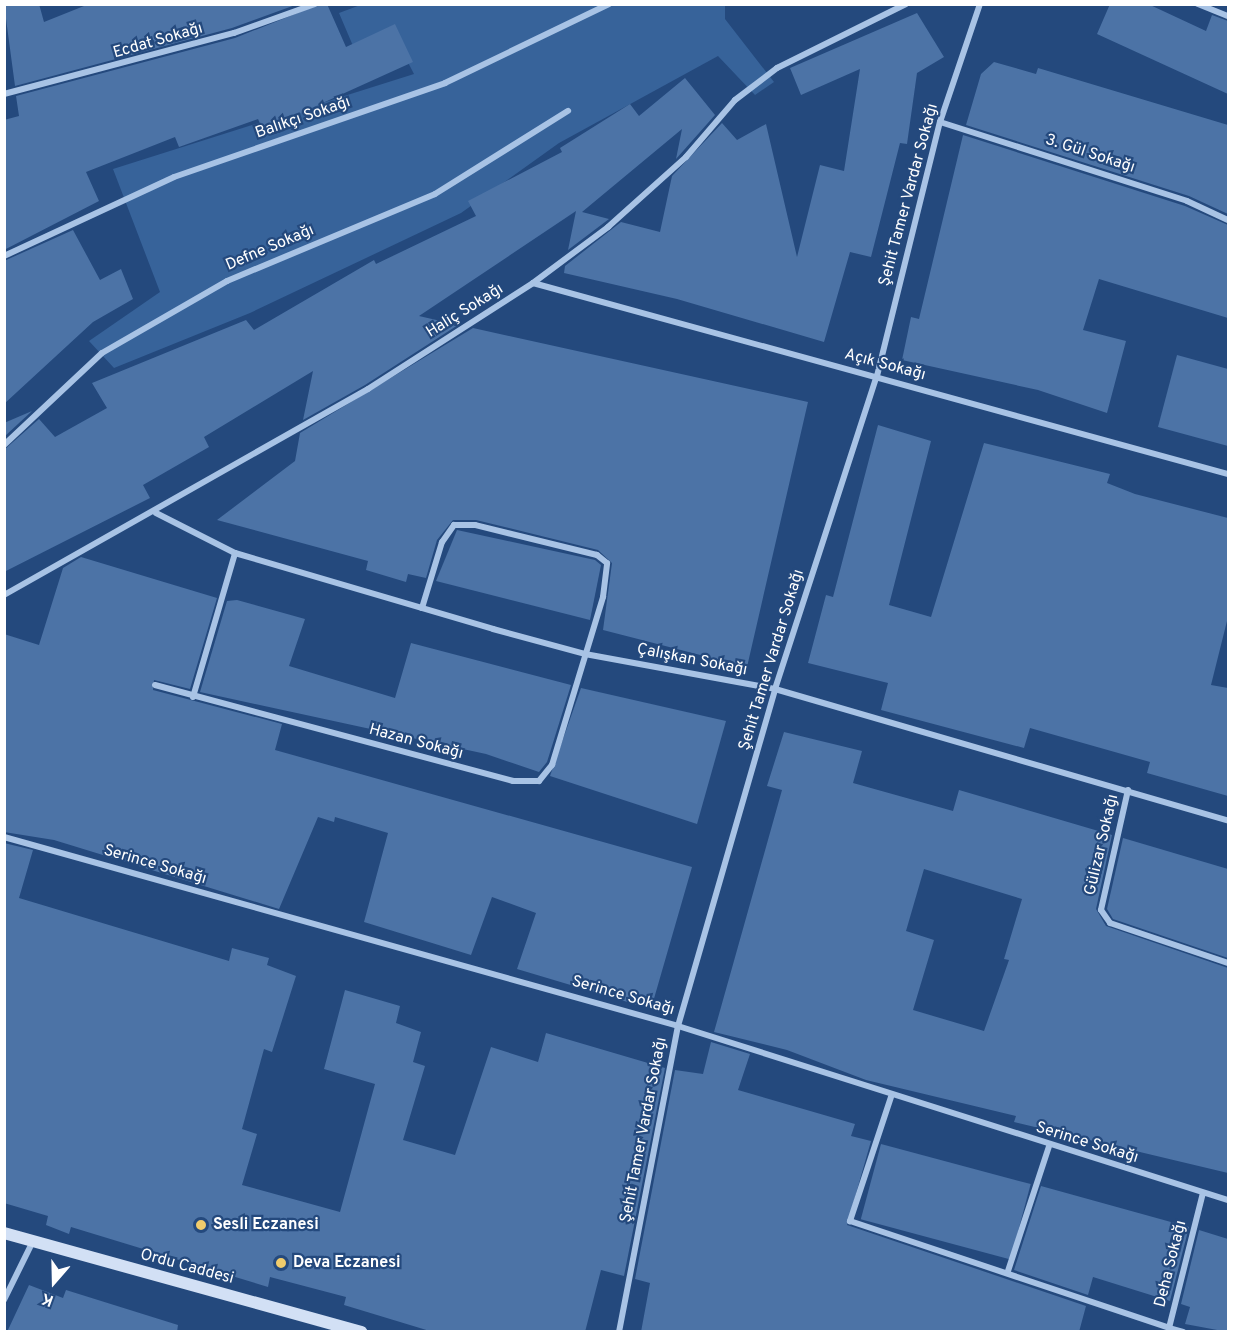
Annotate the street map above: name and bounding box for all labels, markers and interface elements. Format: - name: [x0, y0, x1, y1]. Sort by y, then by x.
- street label: Ecdat Sokağı: [111, 19, 205, 63]
- street label: Balıkçı Sokağı: [253, 93, 353, 143]
- street label: Şehit Tamer Vardar Sokağı: [875, 101, 943, 289]
- street label: 3. Gül Sokağı: [1043, 130, 1137, 178]
- street label: Defne Sokağı: [223, 221, 317, 275]
- street label: Haliç Sokağı: [423, 280, 507, 342]
- street label: Açık Sokağı: [842, 345, 928, 385]
- street label: Şehit Tamer Vardar Sokağı: [735, 566, 809, 754]
- street label: Çalışkan Sokağı: [635, 640, 749, 680]
- street label: Hazan Sokağı: [367, 720, 465, 764]
- street label: Gülizar Sokağı: [1081, 793, 1123, 897]
- street label: Serince Sokağı: [101, 841, 209, 889]
- street label: Serince Sokağı: [569, 972, 677, 1020]
- street label: Şehit Tamer Vardar Sokağı: [616, 1035, 672, 1225]
- street label: Serince Sokağı: [1033, 1118, 1141, 1168]
- place label: Sesli Eczanesi: [213, 1215, 319, 1235]
- marker: Sesli Eczanesi: [194, 1218, 208, 1232]
- street label: Deha Sokağı: [1151, 1219, 1191, 1309]
- street label: Ordu Caddesi: [138, 1245, 236, 1289]
- north arrow: [24, 1252, 84, 1312]
- place label: Deva Eczanesi: [293, 1253, 401, 1273]
- marker: Deva Eczanesi: [274, 1256, 288, 1270]
- text: K: [39, 1288, 57, 1310]

